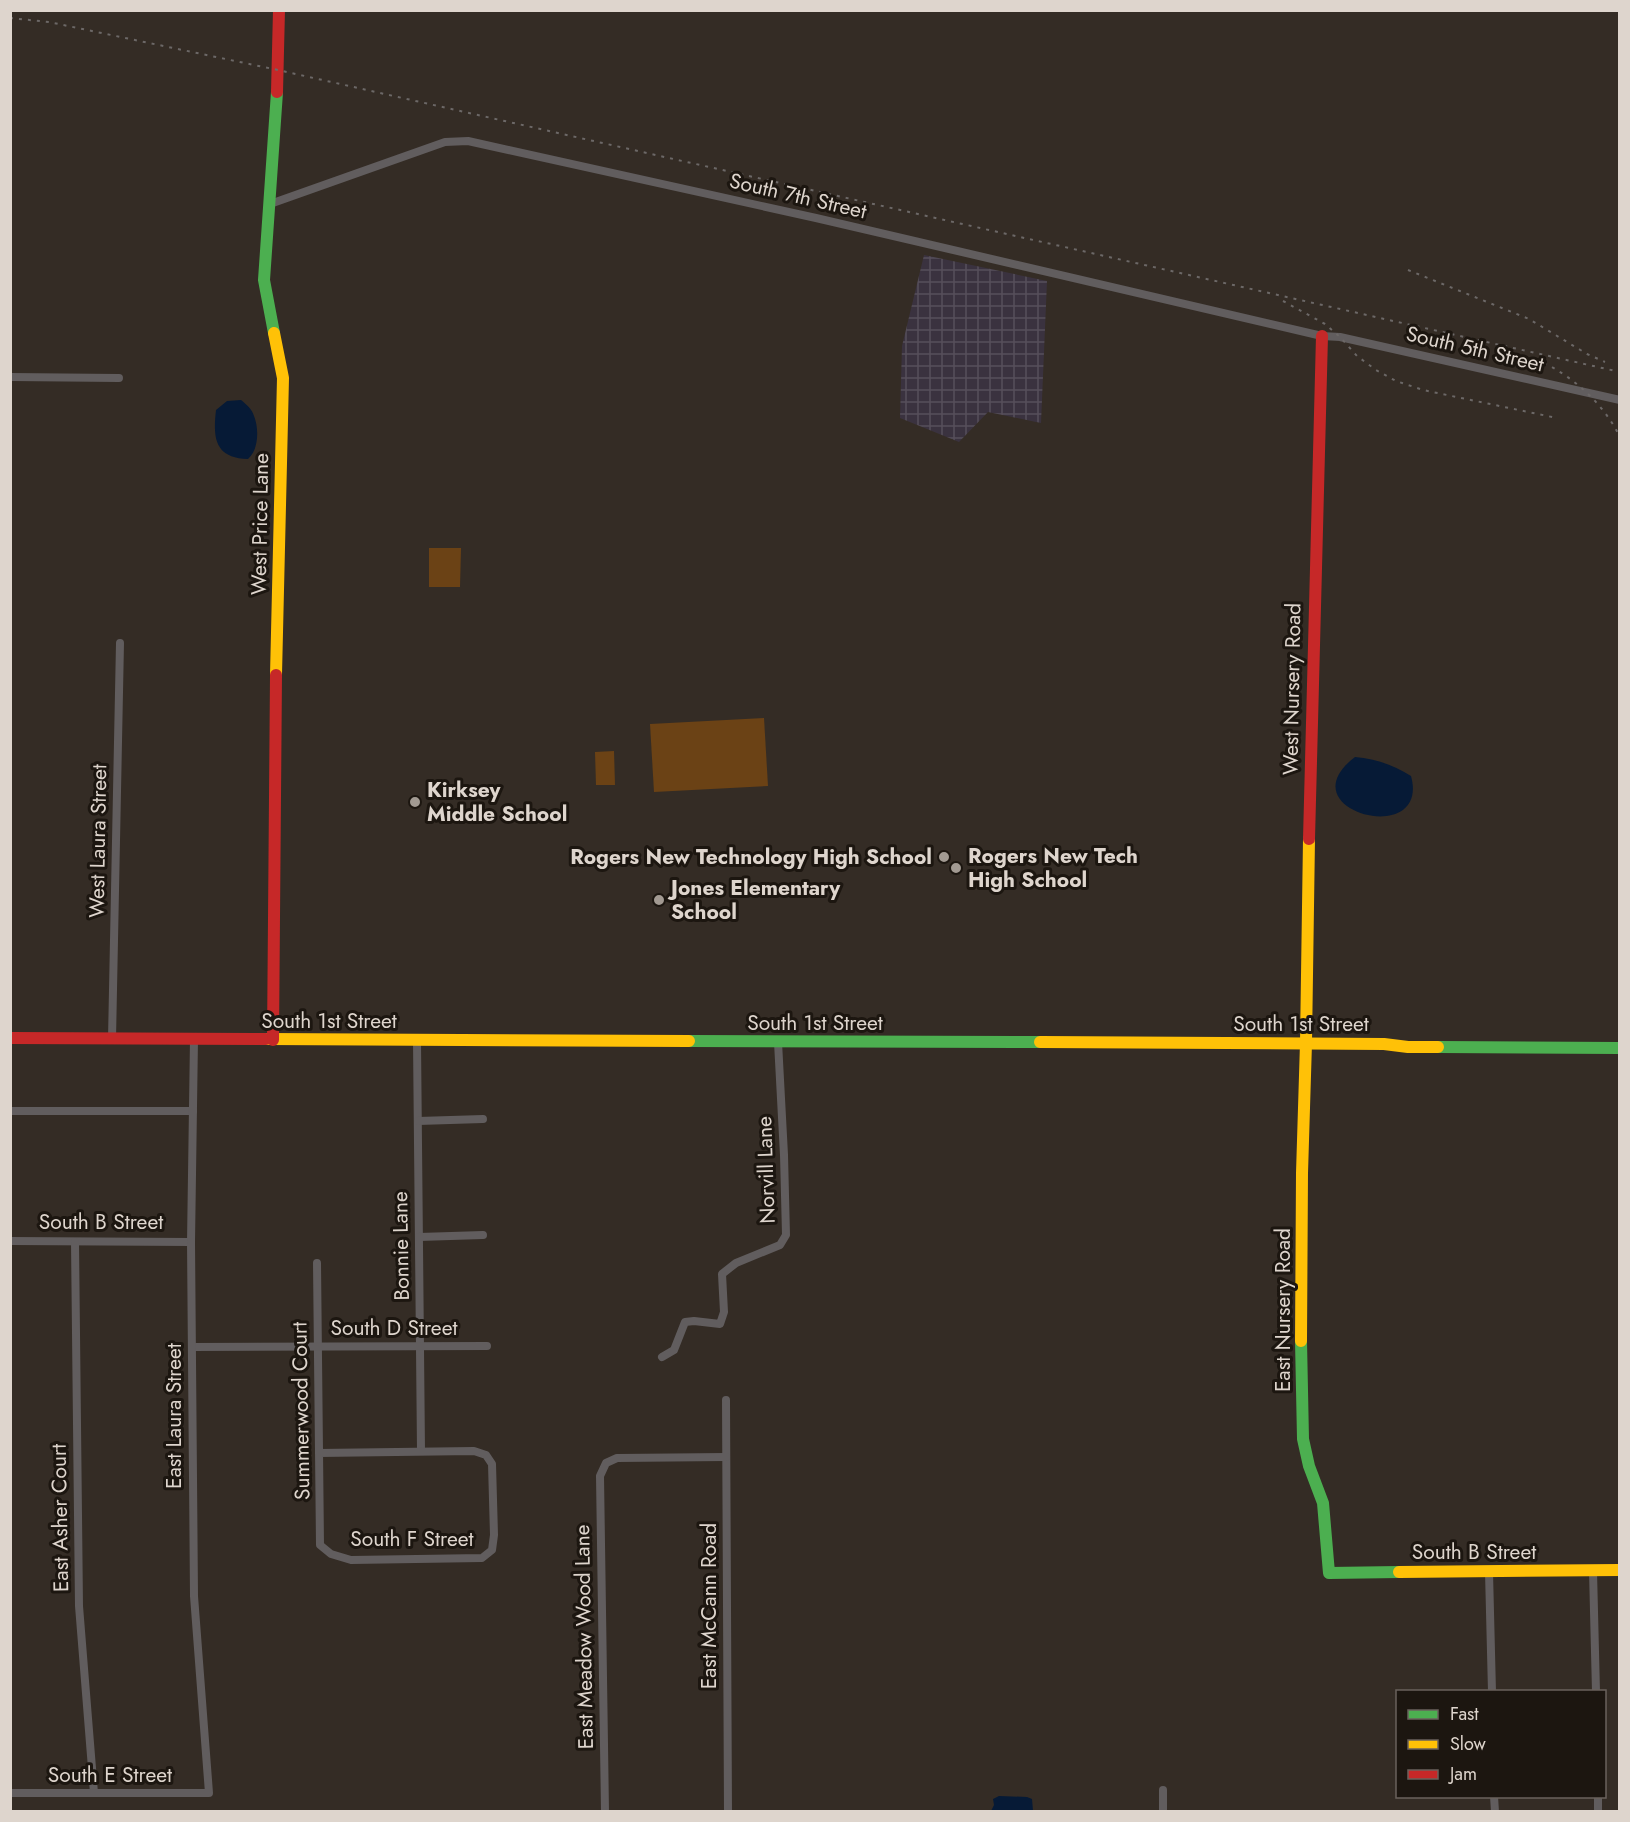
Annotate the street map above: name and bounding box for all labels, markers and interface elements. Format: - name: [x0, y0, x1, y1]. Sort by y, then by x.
- street label: South 7th Street: [726, 166, 870, 226]
- street label: South 5th Street: [1403, 319, 1547, 379]
- street label: West Price Lane: [244, 453, 276, 595]
- street label: West Nursery Road: [1275, 603, 1309, 775]
- street label: West Laura Street: [82, 764, 114, 918]
- place label: Kirksey Middle School: [427, 775, 567, 829]
- marker: Kirksey Middle School: [408, 795, 422, 809]
- place label: Rogers New Tech High School: [968, 841, 1138, 895]
- place label: Rogers New Technology High School: [570, 842, 932, 872]
- marker: Rogers New Technology High School: [937, 850, 951, 864]
- marker: Rogers New Tech High School: [949, 861, 963, 875]
- place label: Jones Elementary School: [667, 873, 841, 927]
- marker: Jones Elementary School: [652, 893, 666, 907]
- street label: South 1st Street: [261, 1006, 397, 1036]
- street label: South 1st Street: [747, 1008, 883, 1038]
- street label: South 1st Street: [1233, 1009, 1369, 1039]
- street label: Norvill Lane: [749, 1116, 783, 1224]
- street label: Bonnie Lane: [385, 1191, 417, 1301]
- street label: South B Street: [39, 1207, 163, 1237]
- street label: East Nursery Road: [1268, 1228, 1298, 1392]
- street label: South D Street: [330, 1313, 458, 1343]
- street label: Summerwood Court: [284, 1322, 318, 1500]
- street label: East Laura Street: [159, 1343, 189, 1489]
- street label: East Asher Court: [44, 1444, 76, 1592]
- street label: East McCann Road: [694, 1523, 724, 1689]
- street label: South F Street: [350, 1524, 474, 1554]
- street label: East Meadow Wood Lane: [567, 1524, 601, 1750]
- street label: South B Street: [1412, 1537, 1536, 1567]
- legend: [1396, 1690, 1606, 1798]
- text: Fast: [1450, 1701, 1479, 1727]
- text: Slow: [1450, 1731, 1487, 1757]
- street label: South E Street: [48, 1760, 172, 1790]
- text: Jam: [1448, 1761, 1477, 1787]

